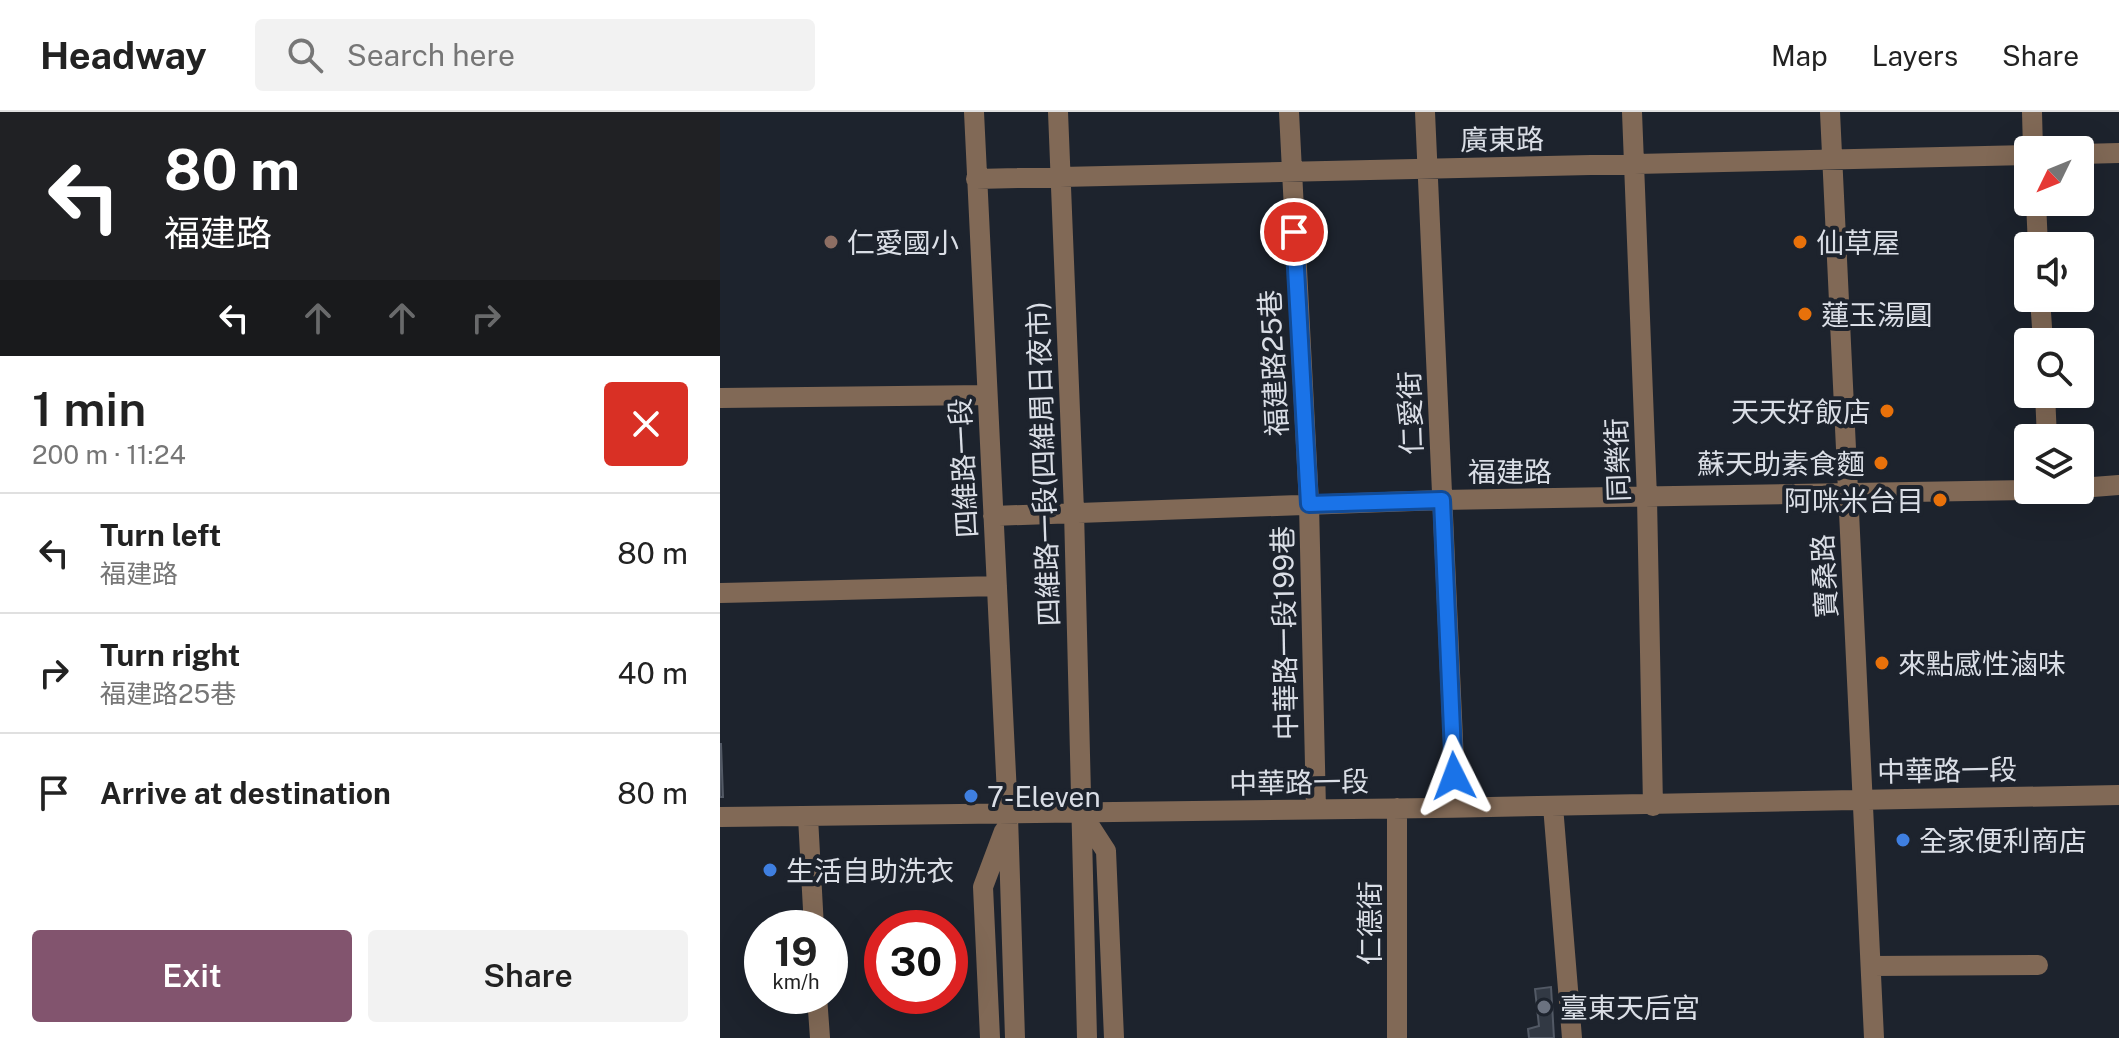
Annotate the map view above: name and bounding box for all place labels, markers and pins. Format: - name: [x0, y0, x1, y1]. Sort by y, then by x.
- pin: [1260, 198, 1328, 266]
- place label: 仁愛國小: [847, 226, 959, 259]
- place label: 仙草屋: [1816, 226, 1900, 259]
- marker: 仁愛國小: [822, 233, 840, 251]
- marker: 仙草屋: [1791, 233, 1809, 251]
- place label: 蓮玉湯圓: [1821, 298, 1933, 331]
- marker: 蓮玉湯圓: [1796, 305, 1814, 323]
- place label: 天天好飯店: [1731, 395, 1871, 428]
- marker: 天天好飯店: [1878, 402, 1896, 420]
- place label: 蘇天助素食麵: [1697, 447, 1865, 480]
- marker: 蘇天助素食麵: [1872, 454, 1890, 472]
- place label: 阿咪米台目: [1784, 484, 1924, 517]
- marker: 阿咪米台目: [1931, 491, 1949, 509]
- place label: 來點感性滷味: [1898, 647, 2066, 680]
- marker: 來點感性滷味: [1873, 654, 1891, 672]
- place label: 7-Eleven: [987, 780, 1101, 813]
- marker: 7-Eleven: [962, 787, 980, 805]
- place label: 全家便利商店: [1919, 824, 2087, 857]
- marker: 全家便利商店: [1894, 831, 1912, 849]
- place label: 生活自助洗衣: [786, 854, 954, 887]
- marker: 生活自助洗衣: [761, 861, 779, 879]
- place label: 臺東天后宮: [1560, 991, 1700, 1024]
- marker: 臺東天后宮: [1535, 998, 1553, 1016]

